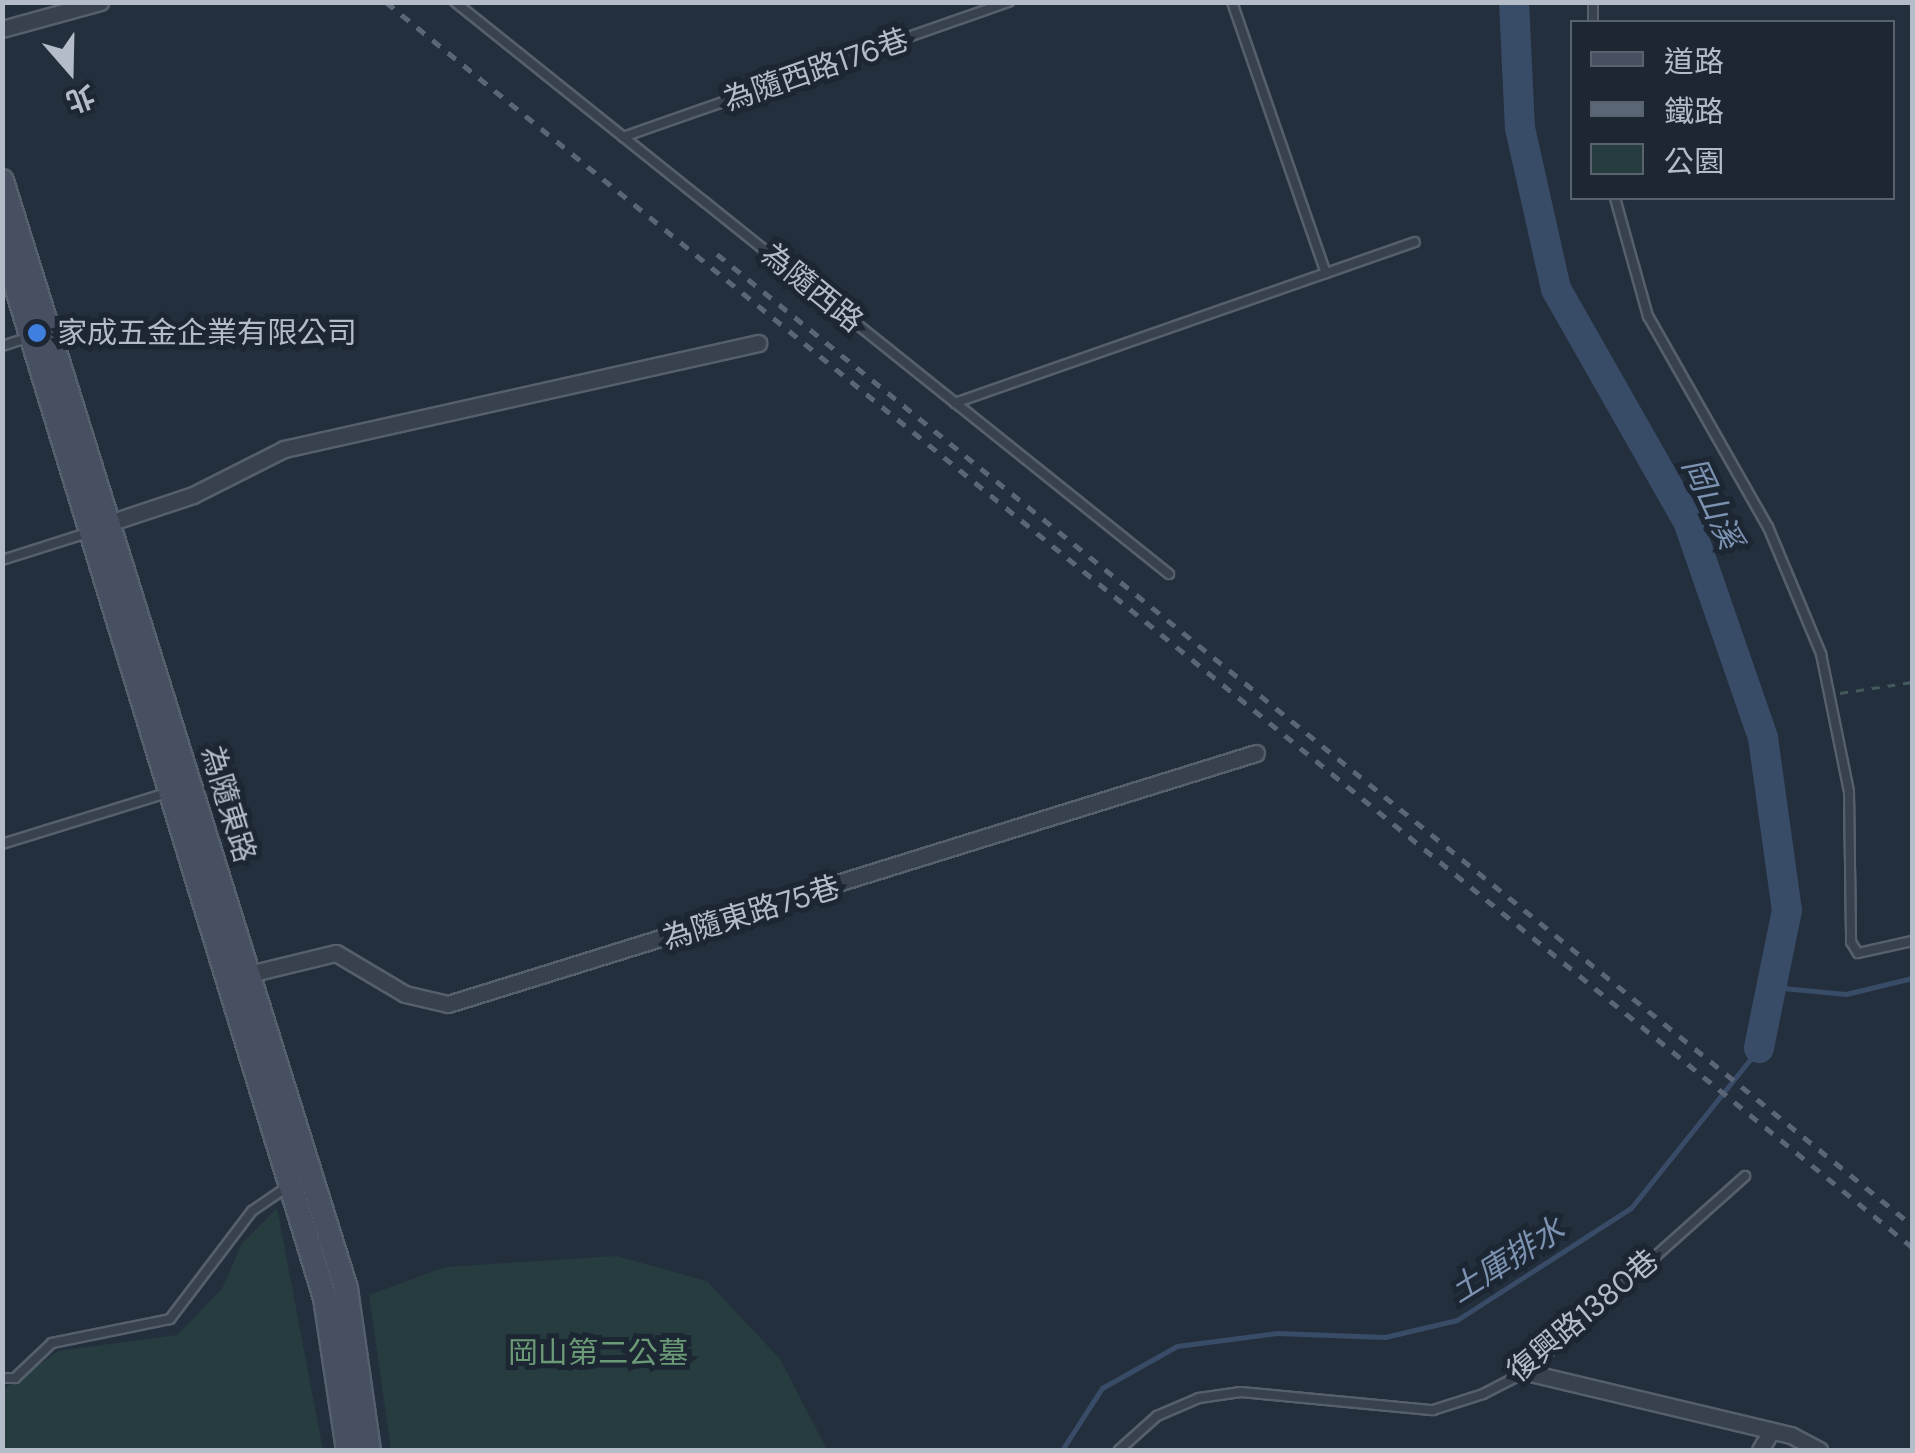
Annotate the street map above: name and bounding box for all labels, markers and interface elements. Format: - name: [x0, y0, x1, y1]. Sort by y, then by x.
- north arrow: [20, 20, 120, 120]
- legend: [1570, 20, 1895, 200]
- street label: 為隨西路176巷: [719, 21, 913, 119]
- text: 道路: [1664, 42, 1724, 81]
- text: 北: [61, 76, 100, 121]
- text: 鐵路: [1664, 92, 1724, 131]
- text: 公園: [1664, 142, 1724, 181]
- street label: 為隨西路: [754, 236, 870, 340]
- place label: 家成五金企業有限公司: [57, 315, 357, 351]
- marker: 家成五金企業有限公司: [26, 322, 48, 344]
- water label: 岡山溪: [1674, 451, 1750, 555]
- street label: 為隨東路: [193, 741, 263, 867]
- street label: 為隨東路75巷: [658, 869, 844, 957]
- water label: 土庫排水: [1443, 1210, 1571, 1310]
- street label: 復興路1380巷: [1500, 1242, 1666, 1390]
- park label: 岡山第二公墓: [508, 1335, 688, 1371]

